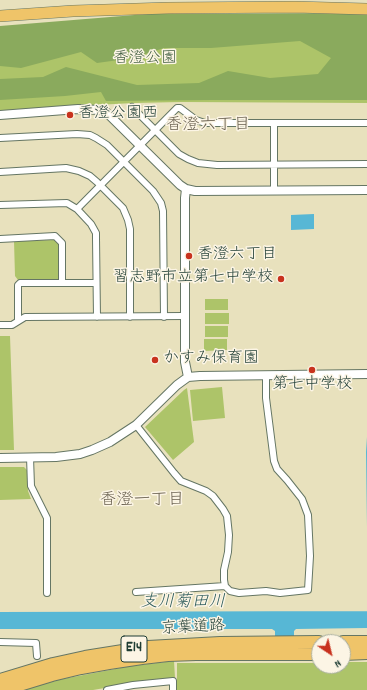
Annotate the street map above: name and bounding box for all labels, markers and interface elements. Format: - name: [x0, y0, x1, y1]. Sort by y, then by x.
- park label: 香澄公園: [113, 50, 177, 70]
- place label: 香澄公園西: [78, 105, 158, 125]
- marker: 香澄公園西: [65, 110, 75, 120]
- district label: 香澄六丁目: [166, 117, 250, 137]
- place label: 香澄六丁目: [197, 246, 277, 266]
- marker: 香澄六丁目: [184, 251, 194, 261]
- place label: 習志野市立第七中学校: [113, 269, 273, 289]
- marker: 習志野市立第七中学校: [276, 274, 286, 284]
- place label: かすみ保育園: [163, 350, 259, 370]
- marker: かすみ保育園: [150, 355, 160, 365]
- marker: 第七中学校: [307, 365, 317, 375]
- place label: 第七中学校: [272, 376, 352, 396]
- district label: 香澄一丁目: [100, 492, 184, 512]
- water label: 支川菊田川: [141, 594, 225, 614]
- street label: 京葉道路: [161, 618, 225, 640]
- north arrow: [311, 634, 351, 674]
- road number: E14: [121, 636, 147, 662]
- text: N: [330, 655, 344, 671]

